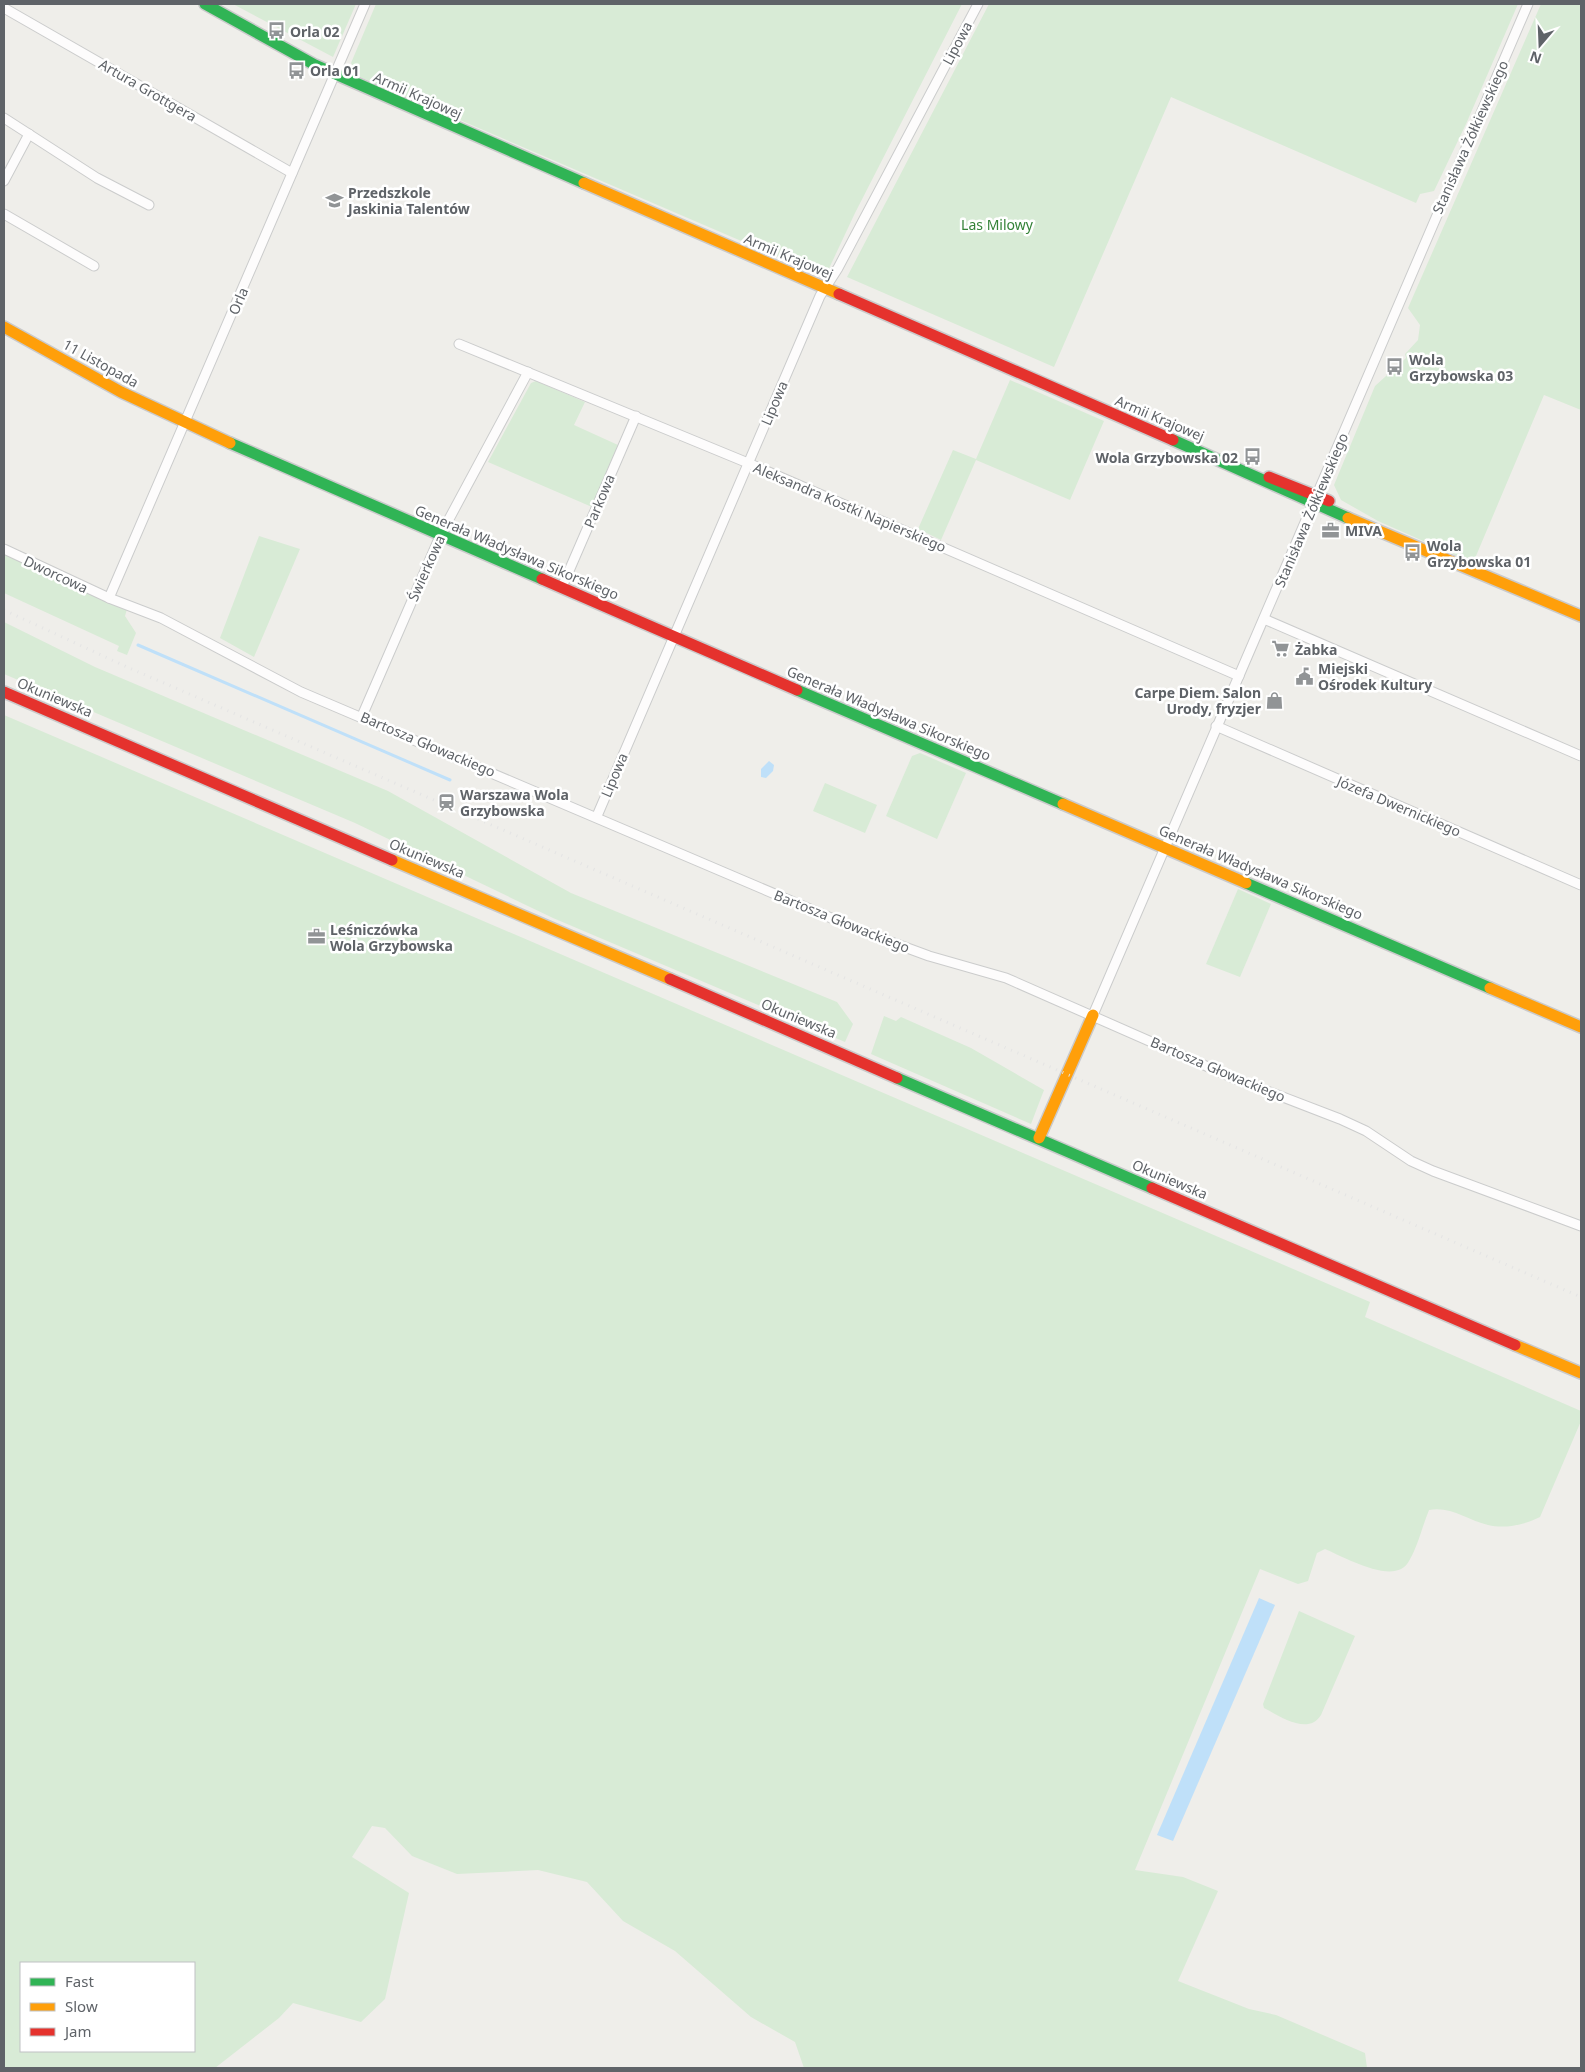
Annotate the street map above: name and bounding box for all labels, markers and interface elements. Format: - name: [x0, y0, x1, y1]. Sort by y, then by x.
- street label: Lipowa: [938, 18, 976, 68]
- north arrow: [1515, 20, 1565, 70]
- bus stop icon: Orla 02: [266, 21, 286, 41]
- place label: Orla 02: [290, 22, 340, 41]
- text: N: [1527, 47, 1544, 69]
- street label: Artura Grottgera: [96, 54, 200, 126]
- street label: Stanisława Żółkiewskiego: [1428, 57, 1512, 217]
- bus stop icon: Orla 01: [286, 60, 306, 80]
- place label: Orla 01: [310, 61, 360, 80]
- street label: Armii Krajowej: [371, 67, 465, 123]
- place label: Przedszkole Jaskinia Talentów: [346, 183, 470, 218]
- school or university icon: Przedszkole Jaskinia Talentów: [324, 190, 344, 210]
- park label: Las Milowy: [961, 215, 1034, 234]
- street label: Armii Krajowej: [742, 229, 836, 283]
- street label: Orla: [224, 284, 252, 318]
- street label: 11 Listopada: [60, 334, 142, 392]
- place label: Wola Grzybowska 03: [1409, 350, 1513, 385]
- bus stop icon: Wola Grzybowska 03: [1385, 357, 1405, 377]
- street label: Lipowa: [756, 378, 792, 428]
- street label: Armii Krajowej: [1113, 391, 1207, 445]
- street label: Stanisława Żółkiewskiego: [1270, 430, 1352, 590]
- bus stop icon: Wola Grzybowska 02: [1242, 447, 1262, 467]
- place label: Wola Grzybowska 02: [1095, 448, 1238, 467]
- street label: Aleksandra Kostki Napierskiego: [751, 458, 949, 556]
- street label: Parkowa: [579, 471, 619, 531]
- street label: Generała Władysława Sikorskiego: [412, 500, 622, 604]
- office icon: MIVA: [1321, 520, 1341, 540]
- place label: MIVA: [1345, 521, 1382, 540]
- street label: Świerkowa: [403, 532, 449, 604]
- place label: Wola Grzybowska 01: [1427, 536, 1531, 571]
- bus stop icon: Wola Grzybowska 01: [1403, 543, 1423, 563]
- street label: Dworcowa: [21, 551, 91, 597]
- supermarket icon: Żabka: [1271, 639, 1291, 659]
- place label: Żabka: [1295, 640, 1337, 659]
- place label: Miejski Ośrodek Kultury: [1318, 659, 1432, 694]
- street label: Generała Władysława Sikorskiego: [784, 661, 994, 765]
- public building icon: Miejski Ośrodek Kultury: [1294, 666, 1314, 686]
- street label: Okuniewska: [14, 673, 96, 721]
- place label: Carpe Diem. Salon Urody, fryzjer: [1134, 683, 1262, 718]
- shop icon: Carpe Diem. Salon Urody, fryzjer: [1265, 690, 1285, 710]
- street label: Bartosza Głowackiego: [358, 707, 498, 781]
- street label: Lipowa: [596, 750, 632, 800]
- street label: Józefa Dwernickiego: [1332, 771, 1464, 841]
- place label: Warszawa Wola Grzybowska: [460, 785, 569, 820]
- station icon: Warszawa Wola Grzybowska: [436, 792, 456, 812]
- street label: Generała Władysława Sikorskiego: [1156, 820, 1366, 924]
- street label: Okuniewska: [386, 834, 468, 882]
- street label: Bartosza Głowackiego: [771, 885, 913, 957]
- place label: Leśniczówka Wola Grzybowska: [330, 920, 453, 955]
- office icon: Leśniczówka Wola Grzybowska: [306, 927, 326, 947]
- street label: Okuniewska: [758, 994, 840, 1042]
- street label: Bartosza Głowackiego: [1148, 1032, 1288, 1106]
- street label: Okuniewska: [1129, 1155, 1211, 1203]
- legend: [20, 1962, 195, 2052]
- text: Fast: [65, 1971, 94, 1991]
- text: Slow: [65, 1996, 98, 2016]
- text: Jam: [63, 2021, 92, 2041]

